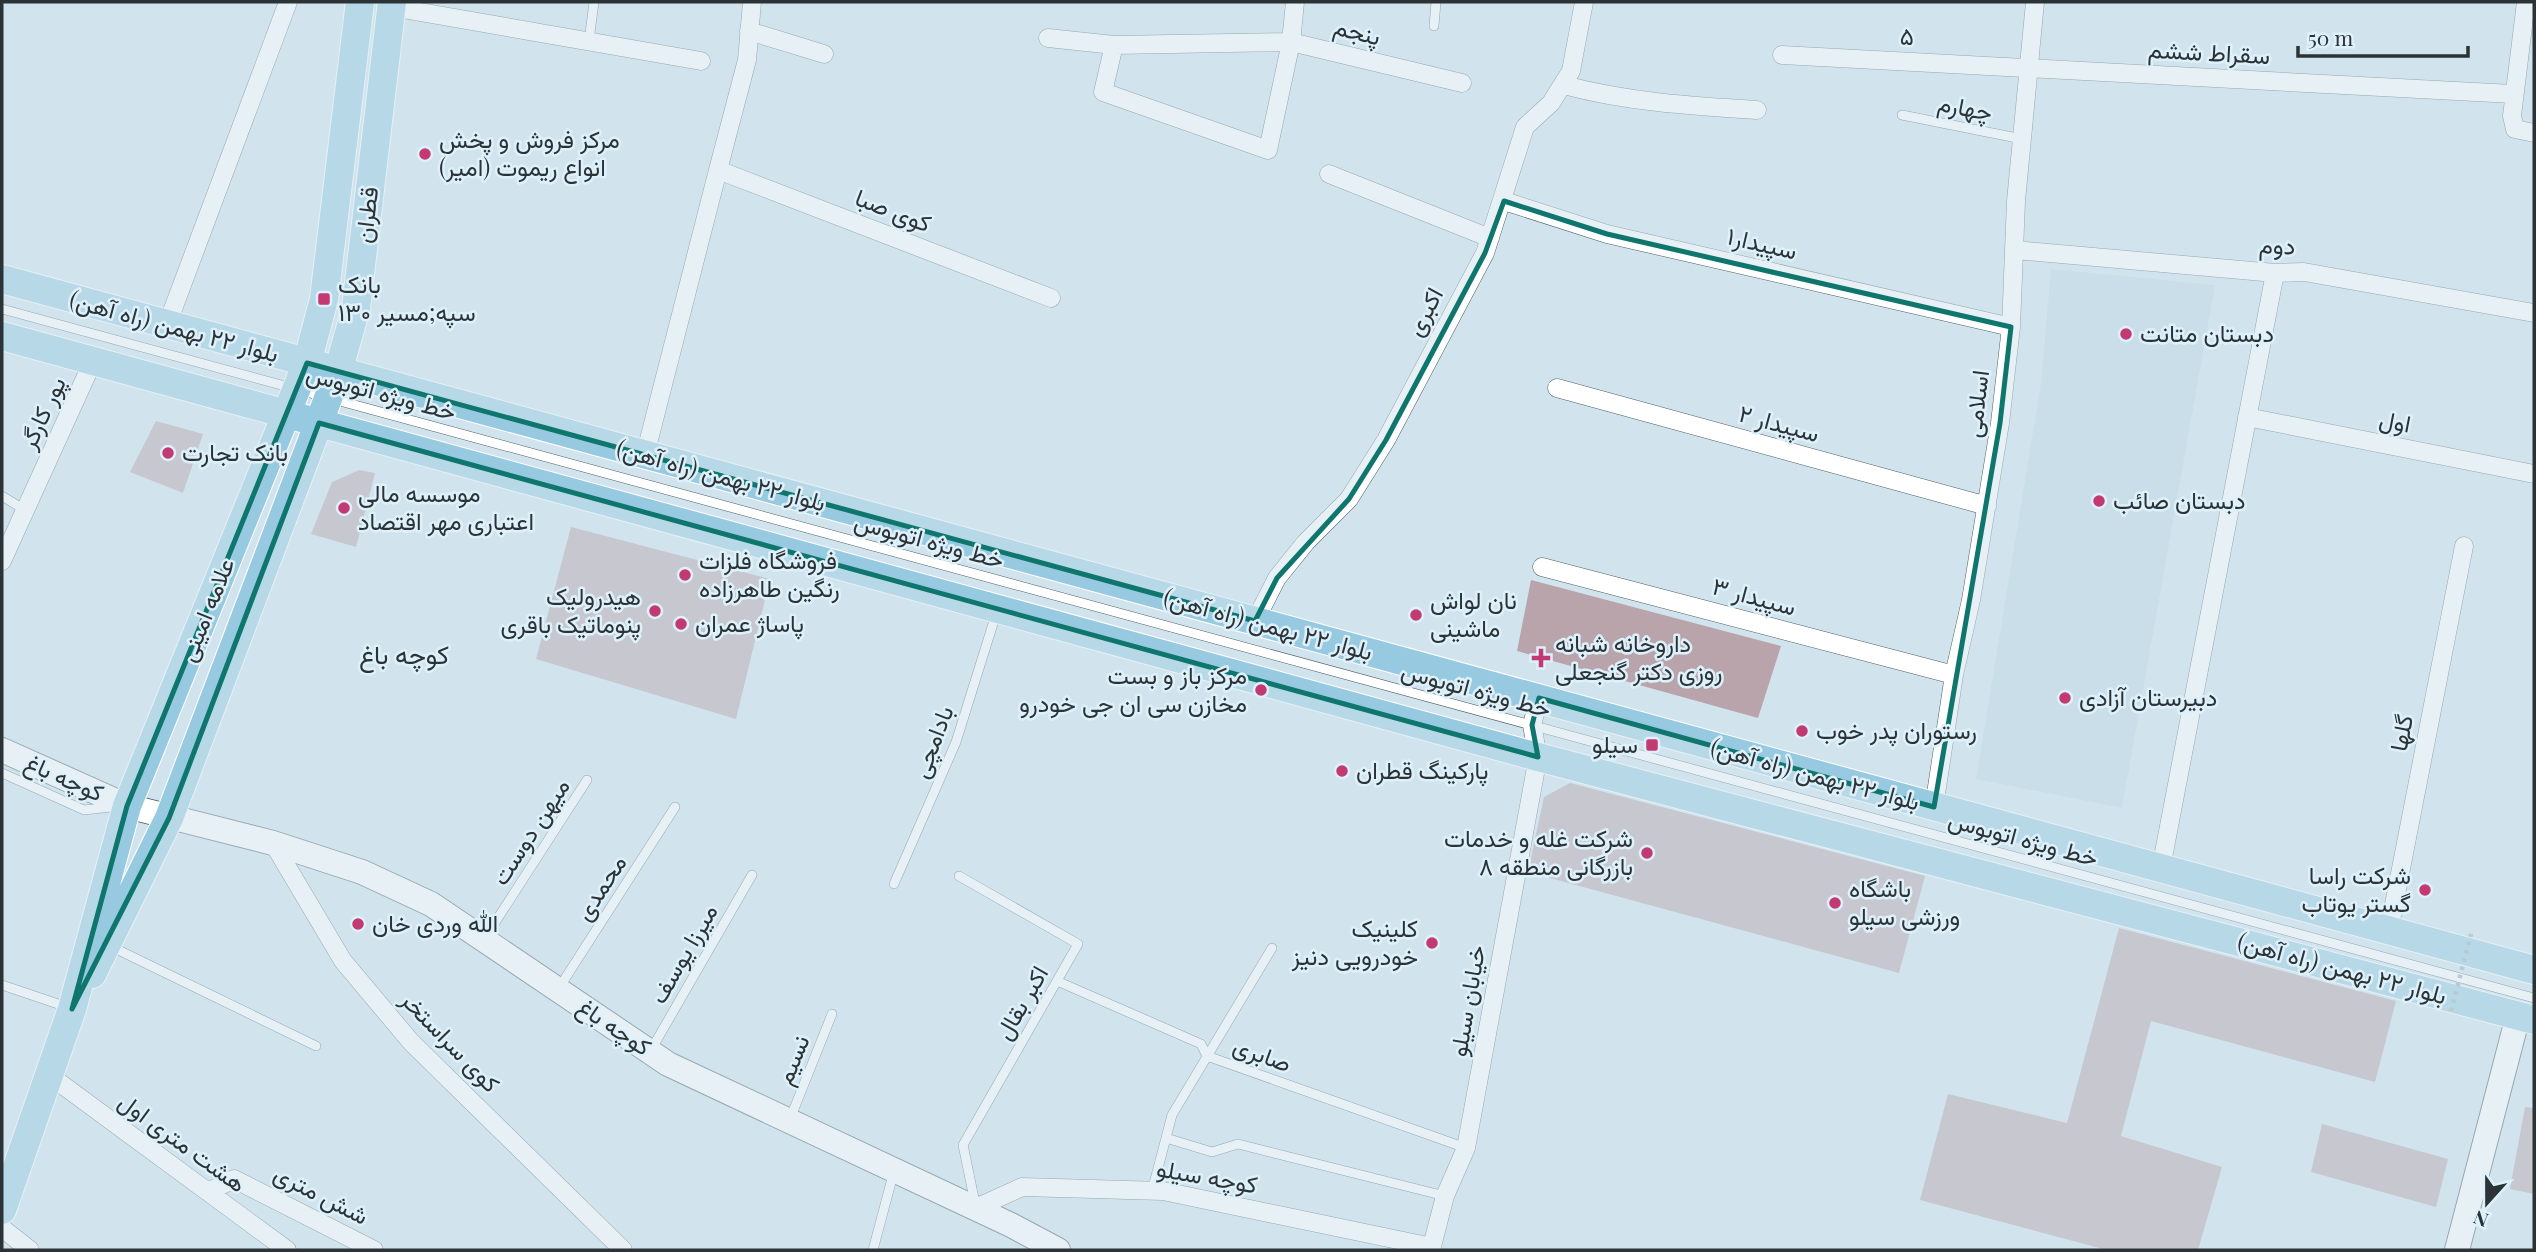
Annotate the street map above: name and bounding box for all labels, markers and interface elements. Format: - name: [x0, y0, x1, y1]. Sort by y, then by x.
- street label: پنجم: [1330, 9, 1384, 53]
- scale bar: [2298, 14, 2468, 58]
- street label: ۵: [1899, 19, 1915, 51]
- text: 50 m: [2308, 23, 2354, 51]
- street label: سقراط ششم: [2147, 32, 2271, 72]
- street label: چهارم: [1935, 85, 1995, 129]
- place label: مرکز فروش و پخش انواع ریموت (امیر): [439, 122, 620, 184]
- marker: مرکز فروش و پخش انواع ریموت (امیر): [417, 146, 433, 162]
- street label: کوی صبا: [851, 180, 936, 239]
- street label: قطران: [346, 185, 385, 245]
- street label: سپیدار۱: [1724, 219, 1800, 268]
- street label: دوم: [2258, 227, 2296, 263]
- place label: بانک سپه;مسیر ۱۳۰: [338, 267, 476, 329]
- street label: اکبری: [1397, 281, 1450, 341]
- street label: بلوار ۲۲ بهمن (راه آهن): [66, 282, 283, 369]
- marker: بانک سپه;مسیر ۱۳۰: [316, 291, 332, 307]
- place label: دبستان متانت: [2140, 316, 2274, 348]
- marker: دبستان متانت: [2118, 326, 2134, 342]
- street label: خط ویژه اتوبوس: [303, 356, 460, 427]
- street label: اسلامی: [1955, 368, 1995, 439]
- street label: پور کارگر: [10, 371, 74, 455]
- street label: سپیدار ۲: [1735, 396, 1823, 450]
- street label: اول: [2377, 401, 2414, 440]
- street label: بلوار ۲۲ بهمن (راه آهن): [613, 431, 830, 518]
- place label: بانک تجارت: [182, 435, 288, 468]
- marker: بانک تجارت: [160, 445, 176, 461]
- place label: موسسه مالی اعتباری مهر اقتصاد: [358, 476, 534, 537]
- place label: دبستان صائب: [2113, 483, 2246, 515]
- marker: دبستان صائب: [2091, 493, 2107, 509]
- marker: موسسه مالی اعتباری مهر اقتصاد: [336, 500, 352, 516]
- street label: خط ویژه اتوبوس: [851, 504, 1008, 575]
- place label: فروشگاه فلزات رنگین طاهرزاده: [699, 543, 840, 604]
- street label: علامه امینی: [170, 553, 240, 666]
- marker: فروشگاه فلزات رنگین طاهرزاده: [677, 567, 693, 583]
- street label: سپیدار ۳: [1709, 569, 1800, 624]
- place label: هیدرولیک پنوماتیک باقری: [501, 579, 641, 641]
- street label: بلوار ۲۲ بهمن (راه آهن): [1160, 580, 1377, 667]
- place label: نان لواش ماشینی: [1430, 583, 1517, 643]
- marker: هیدرولیک پنوماتیک باقری: [647, 603, 663, 619]
- place label: پاساژ عمران: [695, 606, 804, 640]
- marker: نان لواش ماشینی: [1408, 607, 1424, 623]
- marker: پاساژ عمران: [673, 616, 689, 632]
- place label: داروخانه شبانه روزی دکتر گنجعلی: [1555, 626, 1722, 687]
- district label: کوچه باغ: [359, 636, 449, 673]
- marker: داروخانه شبانه روزی دکتر گنجعلی: [1533, 650, 1549, 666]
- street label: خط ویژه اتوبوس: [1398, 653, 1555, 724]
- place label: مرکز باز و بست مخازن سی ان جی خودرو: [1019, 658, 1247, 719]
- place label: دبیرستان آزادی: [2079, 680, 2217, 713]
- marker: مرکز باز و بست مخازن سی ان جی خودرو: [1253, 682, 1269, 698]
- marker: دبیرستان آزادی: [2057, 690, 2073, 706]
- street label: بادامچی: [903, 700, 961, 783]
- street label: گلها: [2381, 712, 2420, 754]
- place label: رستوران پدر خوب: [1816, 713, 1977, 747]
- marker: رستوران پدر خوب: [1794, 723, 1810, 739]
- place label: سیلو: [1592, 727, 1638, 760]
- street label: بلوار ۲۲ بهمن (راه آهن): [1707, 730, 1924, 817]
- marker: سیلو: [1644, 737, 1660, 753]
- street label: کوچه باغ: [20, 745, 109, 809]
- place label: پارکینگ قطران: [1356, 753, 1488, 787]
- marker: پارکینگ قطران: [1334, 763, 1350, 779]
- street label: میهن دوست: [483, 771, 577, 891]
- street label: خط ویژه اتوبوس: [1945, 802, 2102, 873]
- place label: شرکت غله و خدمات بازرگانی منطقه ۸: [1444, 821, 1633, 882]
- marker: شرکت غله و خدمات بازرگانی منطقه ۸: [1639, 845, 1655, 861]
- street label: محمدی: [566, 848, 633, 926]
- place label: شرکت راسا گستر یوتاب: [2302, 858, 2411, 919]
- place label: باشگاه ورزشی سیلو: [1849, 871, 1960, 932]
- marker: شرکت راسا گستر یوتاب: [2417, 882, 2433, 898]
- marker: باشگاه ورزشی سیلو: [1827, 895, 1843, 911]
- street label: میرزا یوسف: [641, 897, 724, 1009]
- place label: الله وردی خان: [372, 906, 498, 939]
- place label: کلینیک خودرویی دنیز: [1291, 911, 1418, 972]
- marker: الله وردی خان: [350, 916, 366, 932]
- street label: بلوار ۲۲ بهمن (راه آهن): [2234, 924, 2451, 1011]
- marker: کلینیک خودرویی دنیز: [1424, 935, 1440, 951]
- street label: خیابان سیلو: [1440, 942, 1493, 1059]
- street label: اکبر بقال: [986, 959, 1055, 1045]
- street label: کوی سراستخر: [394, 982, 508, 1099]
- street label: کوچه باغ: [571, 989, 658, 1063]
- street label: صابری: [1229, 1028, 1296, 1079]
- street label: نسیم: [767, 1030, 817, 1090]
- street label: هشت متری اول: [112, 1084, 253, 1199]
- street label: کوچه سیلو: [1154, 1150, 1260, 1202]
- street label: شش متری: [269, 1156, 375, 1232]
- north arrow: [2452, 1168, 2522, 1238]
- text: N: [2469, 1205, 2492, 1234]

